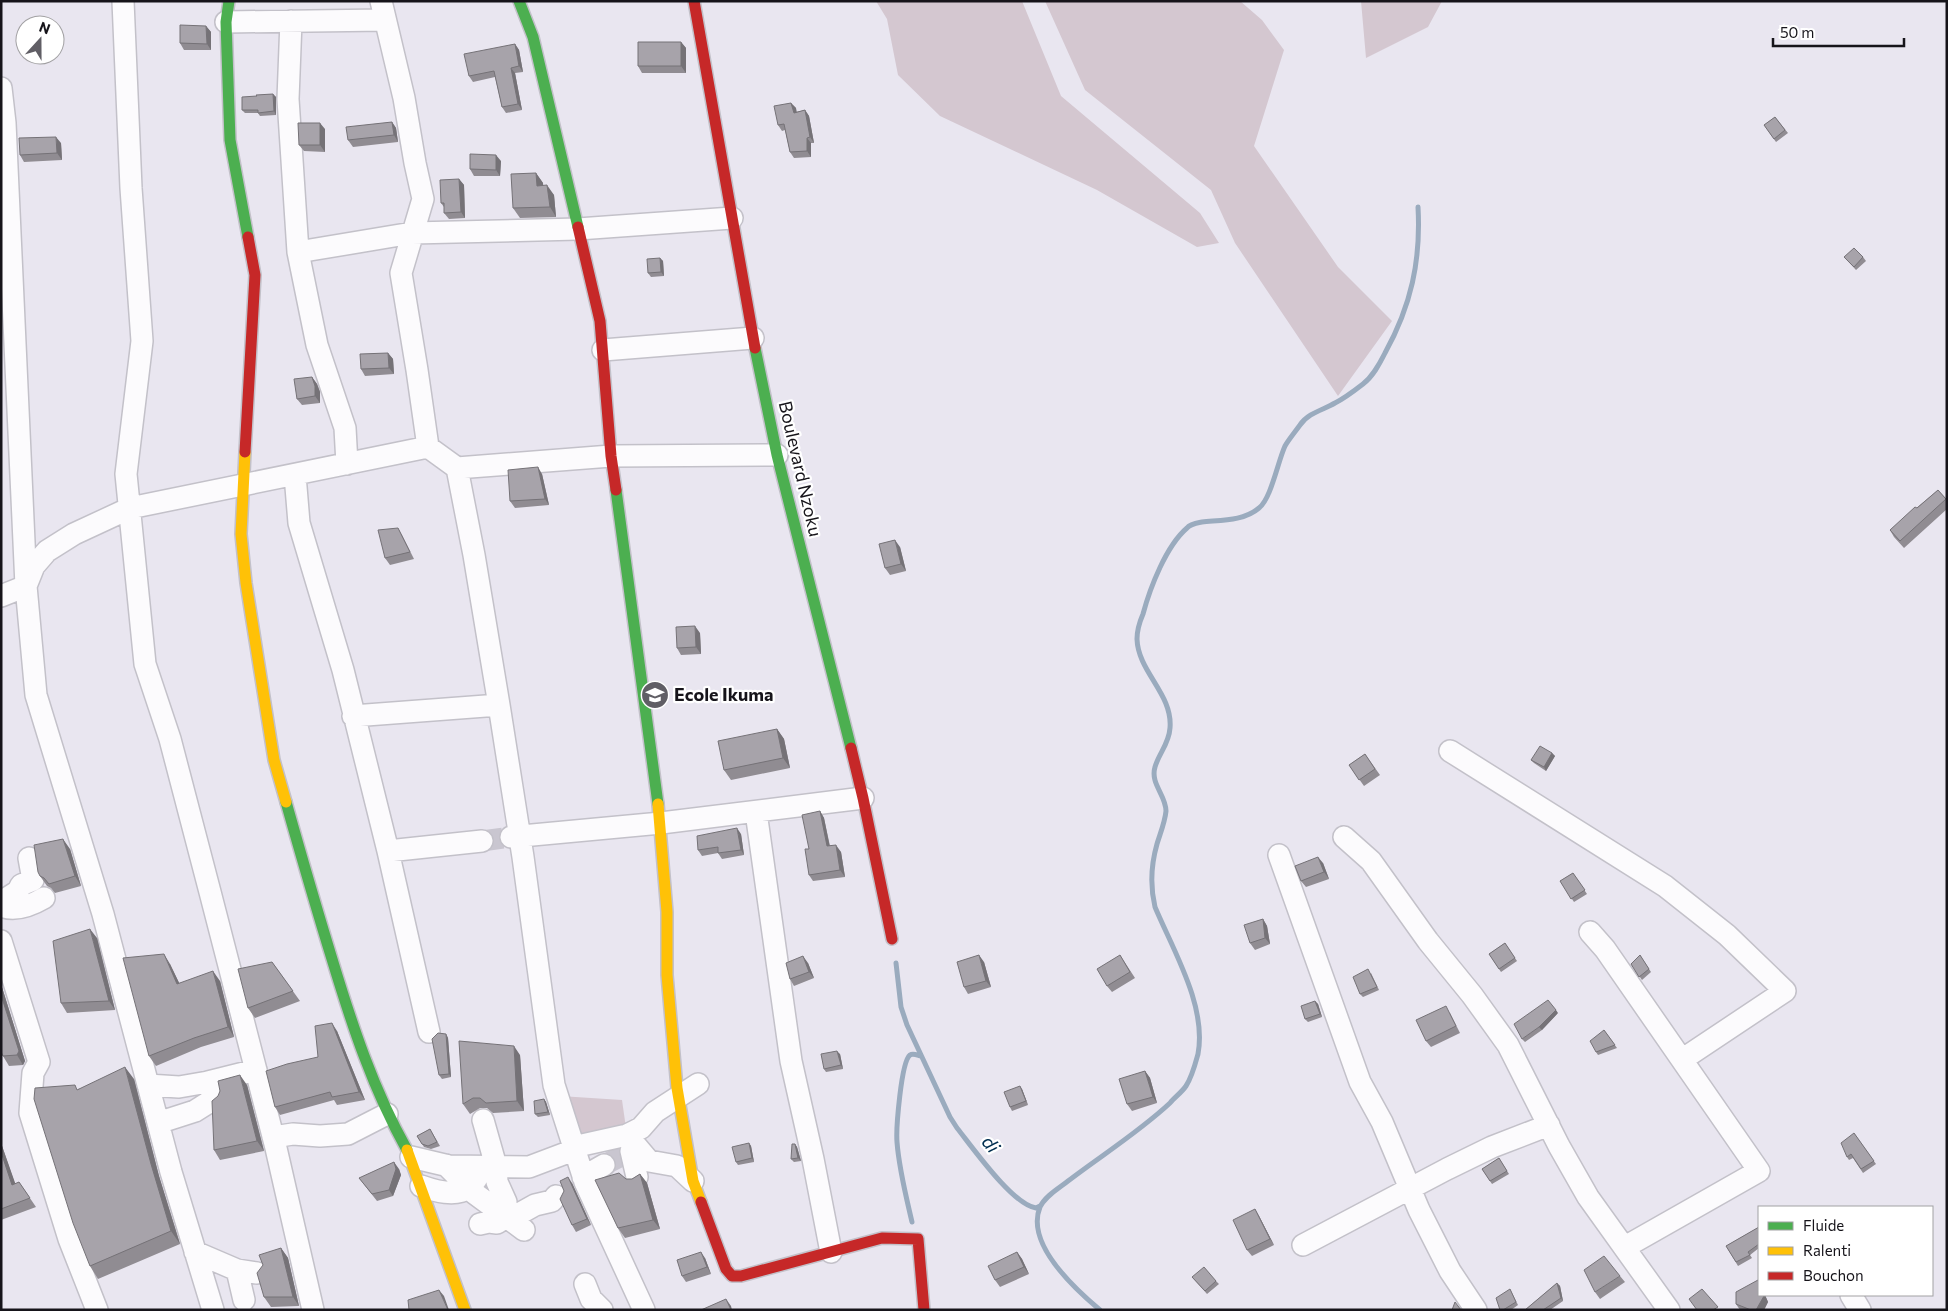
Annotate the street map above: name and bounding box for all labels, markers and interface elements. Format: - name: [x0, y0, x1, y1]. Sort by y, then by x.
- north arrow: [15, 15, 65, 65]
- scale bar: [1773, 15, 1904, 47]
- text: N: [37, 18, 53, 37]
- text: 50 m: [1780, 23, 1814, 41]
- street label: Boulevard Nzoku: [775, 399, 827, 539]
- school or university icon: Ecole Ikuma: [640, 680, 670, 710]
- place label: Ecole Ikuma: [674, 683, 774, 705]
- water label: di: [977, 1130, 1006, 1158]
- legend: [1758, 1206, 1933, 1296]
- text: Fluide: [1803, 1216, 1844, 1234]
- text: Ralenti: [1803, 1241, 1851, 1259]
- text: Bouchon: [1803, 1266, 1864, 1284]

